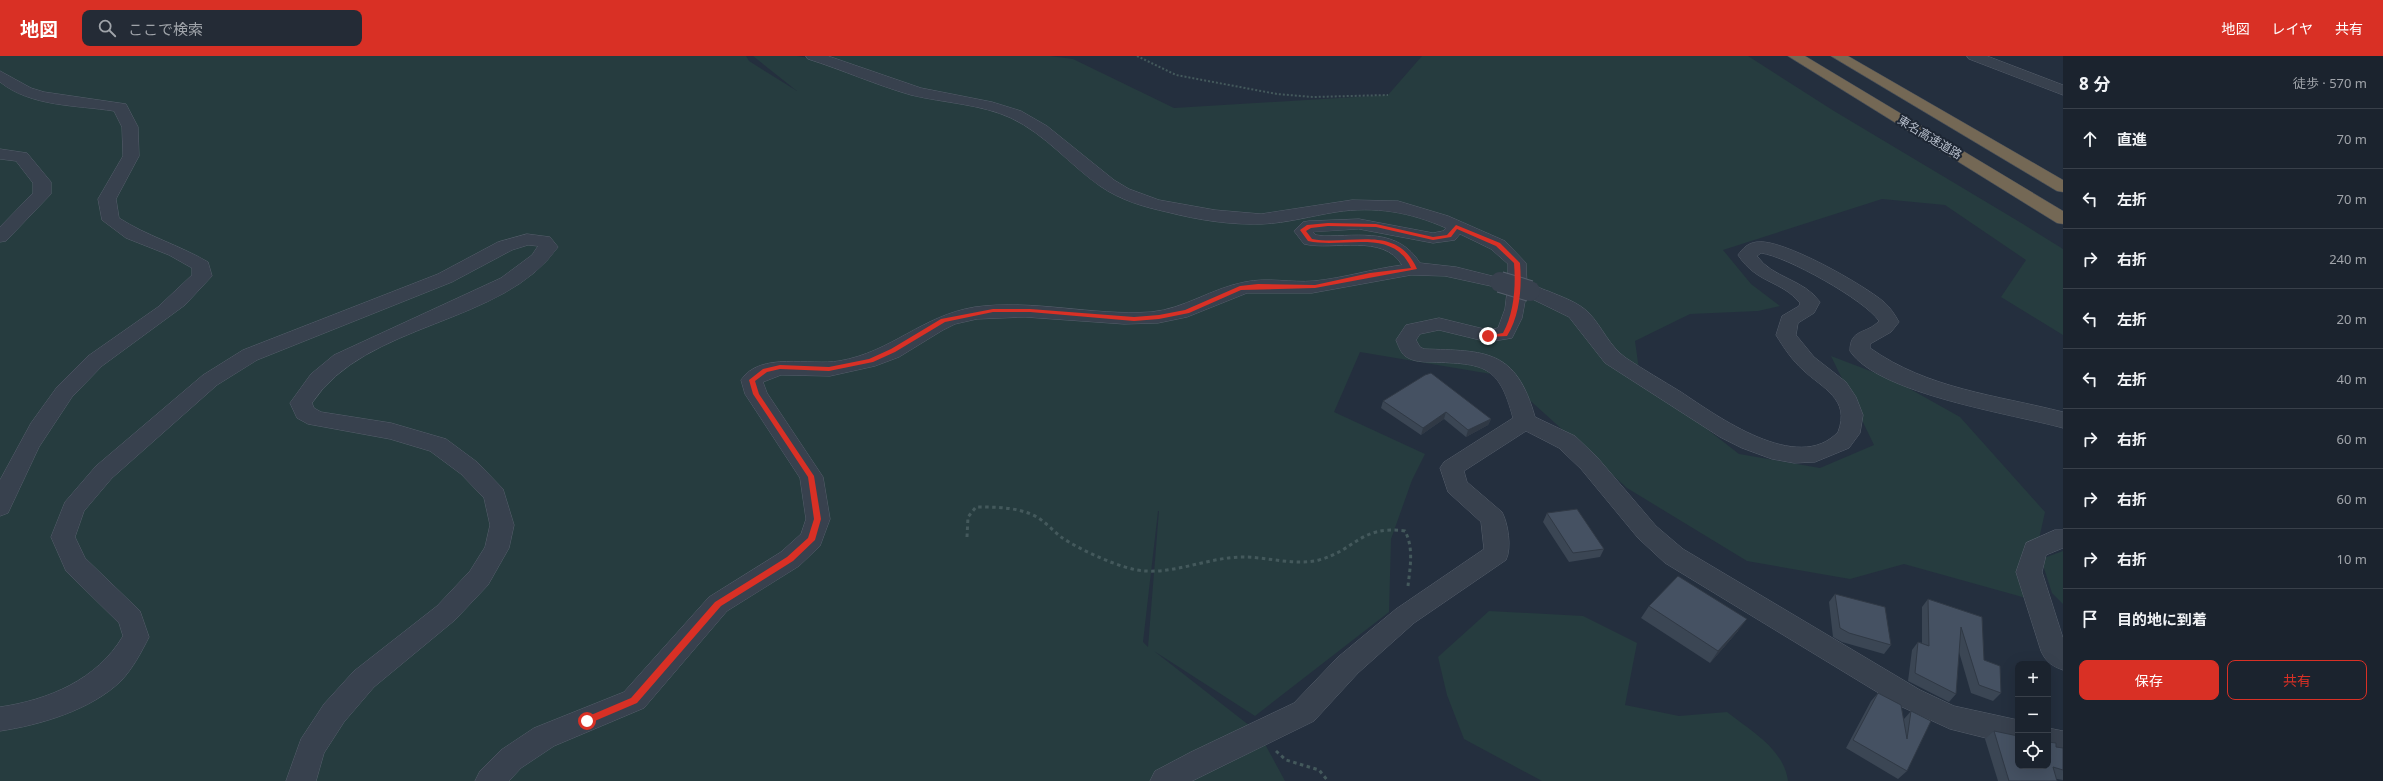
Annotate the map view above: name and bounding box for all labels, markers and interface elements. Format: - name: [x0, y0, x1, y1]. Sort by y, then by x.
- search box: [82, 10, 362, 46]
- text: 地図: [20, 16, 58, 42]
- icon: search: [96, 17, 118, 39]
- text: ここで検索: [128, 19, 203, 39]
- text: 地図: [2221, 19, 2249, 38]
- text: レイヤ: [2271, 19, 2313, 38]
- text: 共有: [2335, 19, 2363, 38]
- text: 8 分: [2079, 72, 2110, 95]
- text: 徒歩 · 570 m: [2293, 74, 2367, 92]
- street label: 東名高速道路: [1895, 111, 1965, 163]
- icon: ahead: [2079, 128, 2101, 150]
- text: 直進: [2117, 129, 2147, 149]
- text: 70 m: [2337, 130, 2367, 148]
- icon: left: [2079, 188, 2101, 210]
- text: 左折: [2117, 189, 2147, 209]
- text: 70 m: [2337, 190, 2367, 208]
- icon: right: [2079, 248, 2101, 270]
- text: 右折: [2117, 249, 2147, 269]
- text: 240 m: [2329, 250, 2367, 268]
- icon: left: [2079, 308, 2101, 330]
- text: 左折: [2117, 309, 2147, 329]
- text: 20 m: [2337, 310, 2367, 328]
- route end: [1479, 327, 1497, 345]
- icon: left: [2079, 368, 2101, 390]
- text: 左折: [2117, 369, 2147, 389]
- text: 40 m: [2337, 370, 2367, 388]
- icon: right: [2079, 428, 2101, 450]
- text: 右折: [2117, 429, 2147, 449]
- text: 60 m: [2337, 430, 2367, 448]
- icon: right: [2079, 488, 2101, 510]
- text: 右折: [2117, 489, 2147, 509]
- text: 60 m: [2337, 490, 2367, 508]
- icon: right: [2079, 548, 2101, 570]
- text: 右折: [2117, 549, 2147, 569]
- text: 10 m: [2337, 550, 2367, 568]
- icon: arrive: [2079, 608, 2101, 630]
- text: 目的地に到着: [2117, 609, 2207, 629]
- button: 保存: [2079, 660, 2219, 700]
- button: 共有: [2227, 660, 2367, 700]
- map controls: [2015, 661, 2051, 769]
- button: +: [2015, 661, 2051, 697]
- button: −: [2015, 697, 2051, 733]
- route start: [578, 712, 596, 730]
- button: locate: [2015, 733, 2051, 769]

